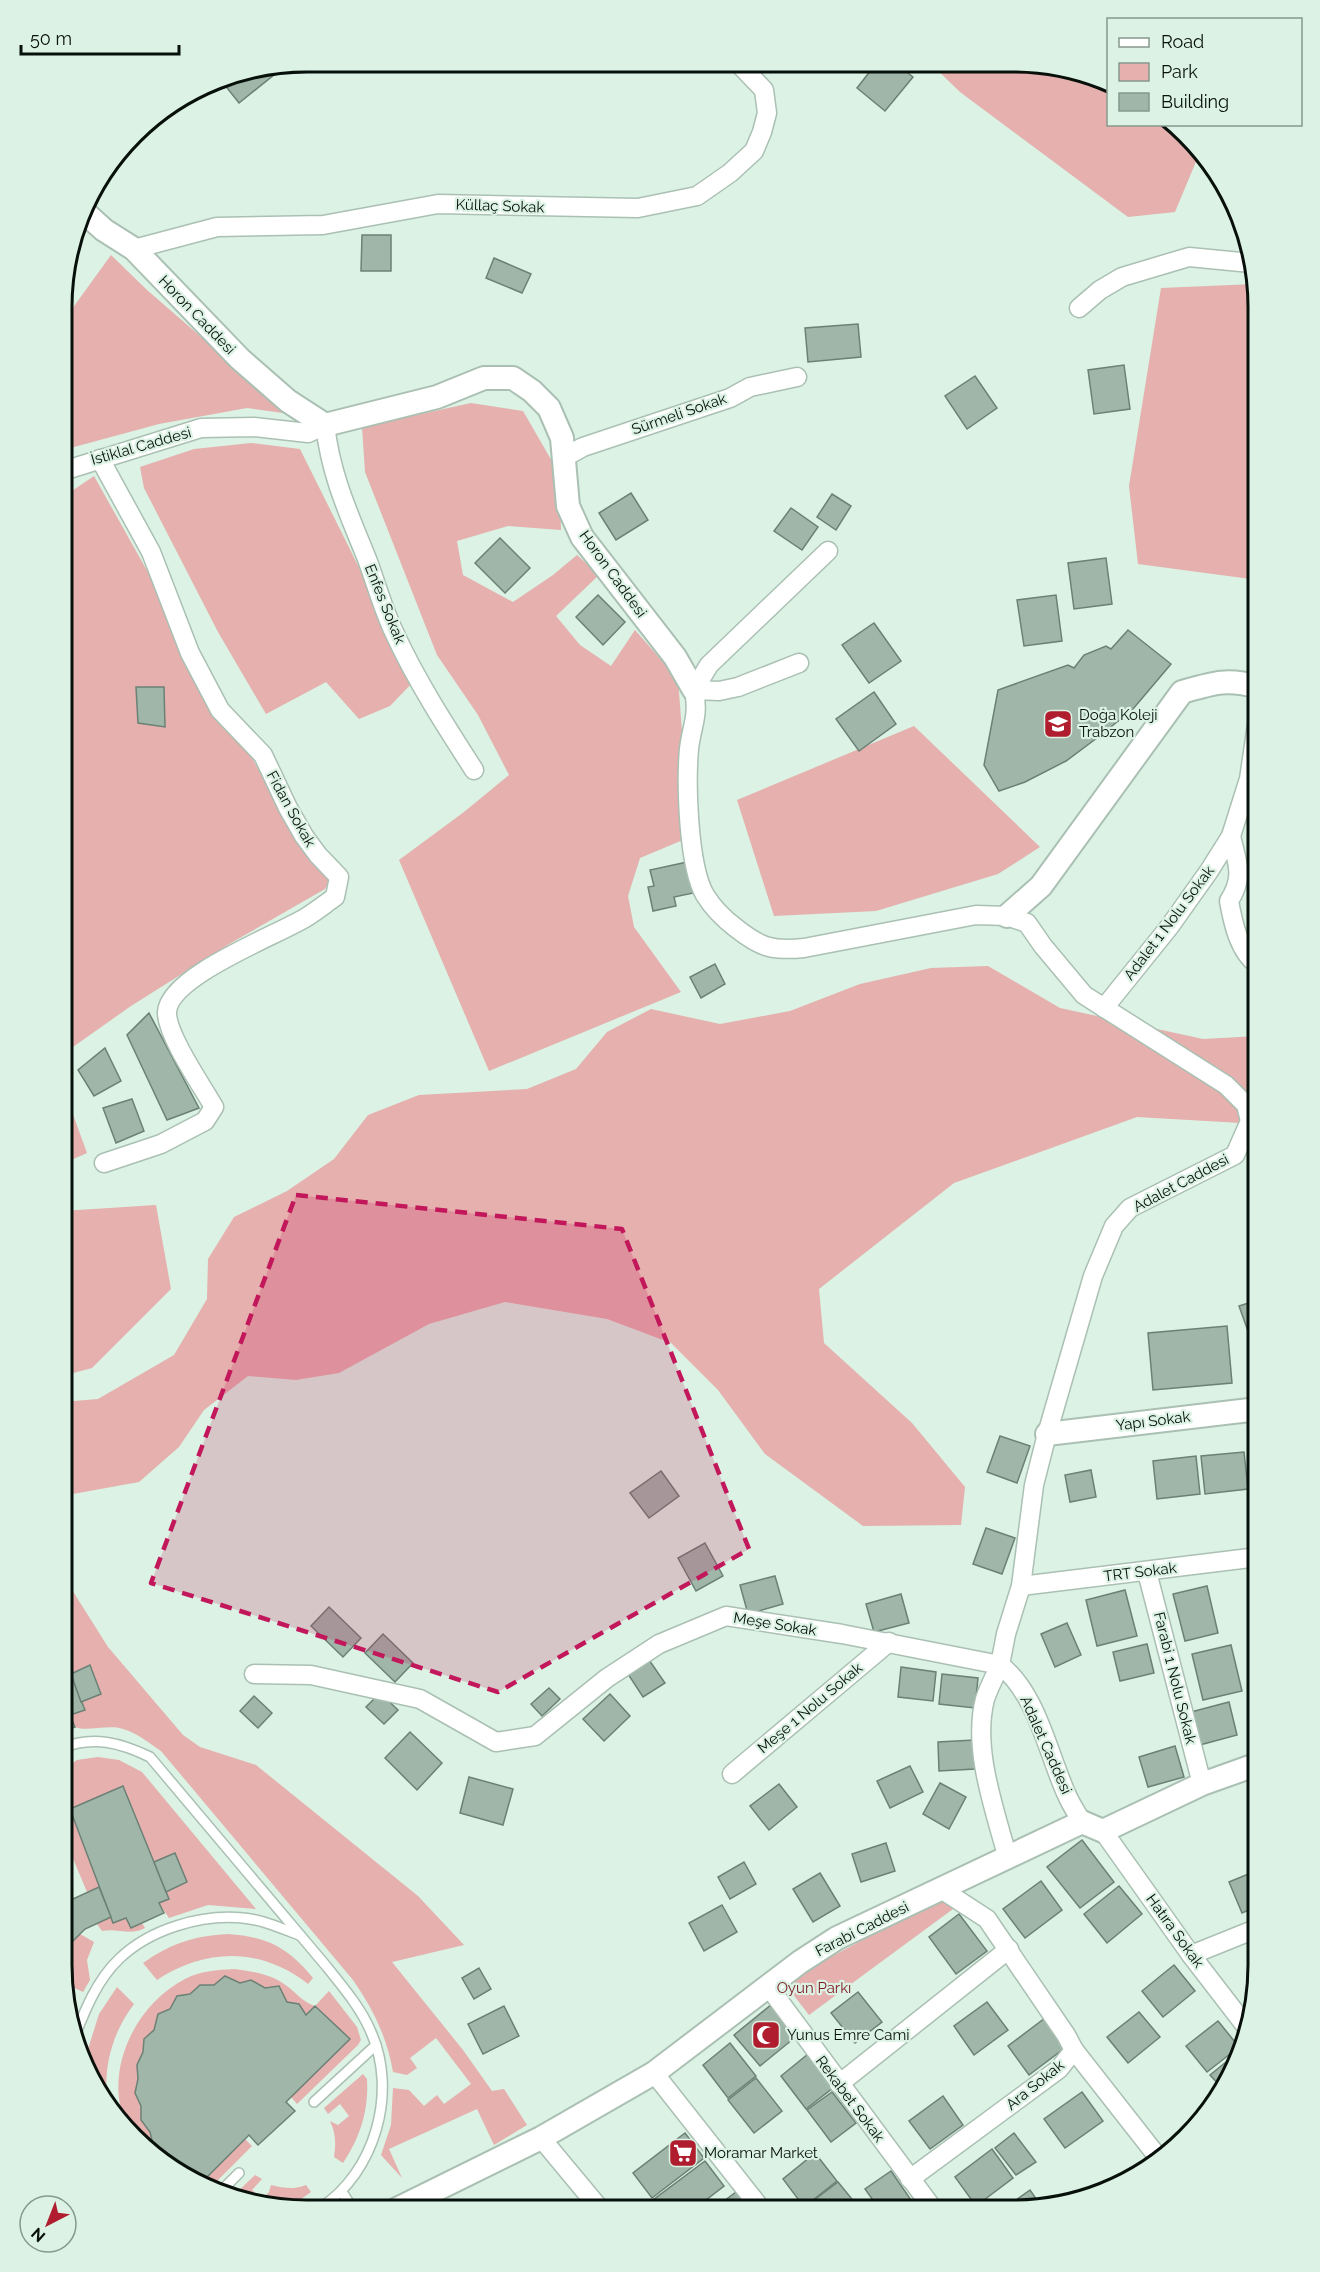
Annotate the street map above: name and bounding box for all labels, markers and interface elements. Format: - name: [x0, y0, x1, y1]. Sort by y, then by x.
- scale bar: [21, 18, 178, 56]
- legend: [1107, 18, 1302, 126]
- text: 50 m: [30, 28, 72, 49]
- text: Road: [1161, 31, 1204, 52]
- text: Park: [1161, 61, 1198, 82]
- text: Building: [1161, 91, 1229, 112]
- street label: Küllaç Sokak: [455, 195, 545, 217]
- street label: Horon Caddesi: [155, 272, 239, 358]
- street label: Sürmeli Sokak: [629, 389, 729, 439]
- street label: İstiklal Caddesi: [89, 422, 193, 469]
- street label: Horon Caddesi: [575, 527, 651, 621]
- street label: Enfes Sokak: [361, 562, 409, 647]
- place label: Doğa Koleji Trabzon: [1079, 706, 1158, 741]
- school or university icon: Doğa Koleji Trabzon: [1042, 708, 1074, 740]
- street label: Fidan Sokak: [263, 768, 319, 850]
- street label: Adalet 1 Nolu Sokak: [1120, 862, 1218, 984]
- street label: Adalet Caddesi: [1130, 1150, 1232, 1216]
- street label: Yapı Sokak: [1115, 1407, 1191, 1435]
- street label: TRT Sokak: [1102, 1559, 1178, 1585]
- street label: Meşe Sokak: [732, 1609, 818, 1639]
- street label: Farabi 1 Nolu Sokak: [1150, 1610, 1200, 1746]
- street label: Meşe 1 Nolu Sokak: [754, 1659, 866, 1757]
- street label: Adalet Caddesi: [1016, 1693, 1076, 1797]
- street label: Hatıra Sokak: [1142, 1891, 1208, 1971]
- street label: Farabi Caddesi: [812, 1898, 912, 1960]
- park label: Oyun Parkı: [777, 1979, 851, 1997]
- mosque icon: Yunus Emre Cami: [750, 2019, 782, 2051]
- place label: Yunus Emre Cami: [787, 2026, 910, 2044]
- street label: Rekabet Sokak: [812, 2052, 888, 2146]
- street label: Ara Sokak: [1002, 2056, 1068, 2114]
- supermarket icon: Moramar Market: [667, 2137, 699, 2169]
- place label: Moramar Market: [704, 2144, 818, 2162]
- north arrow: [18, 2194, 78, 2254]
- text: N: [27, 2224, 49, 2246]

